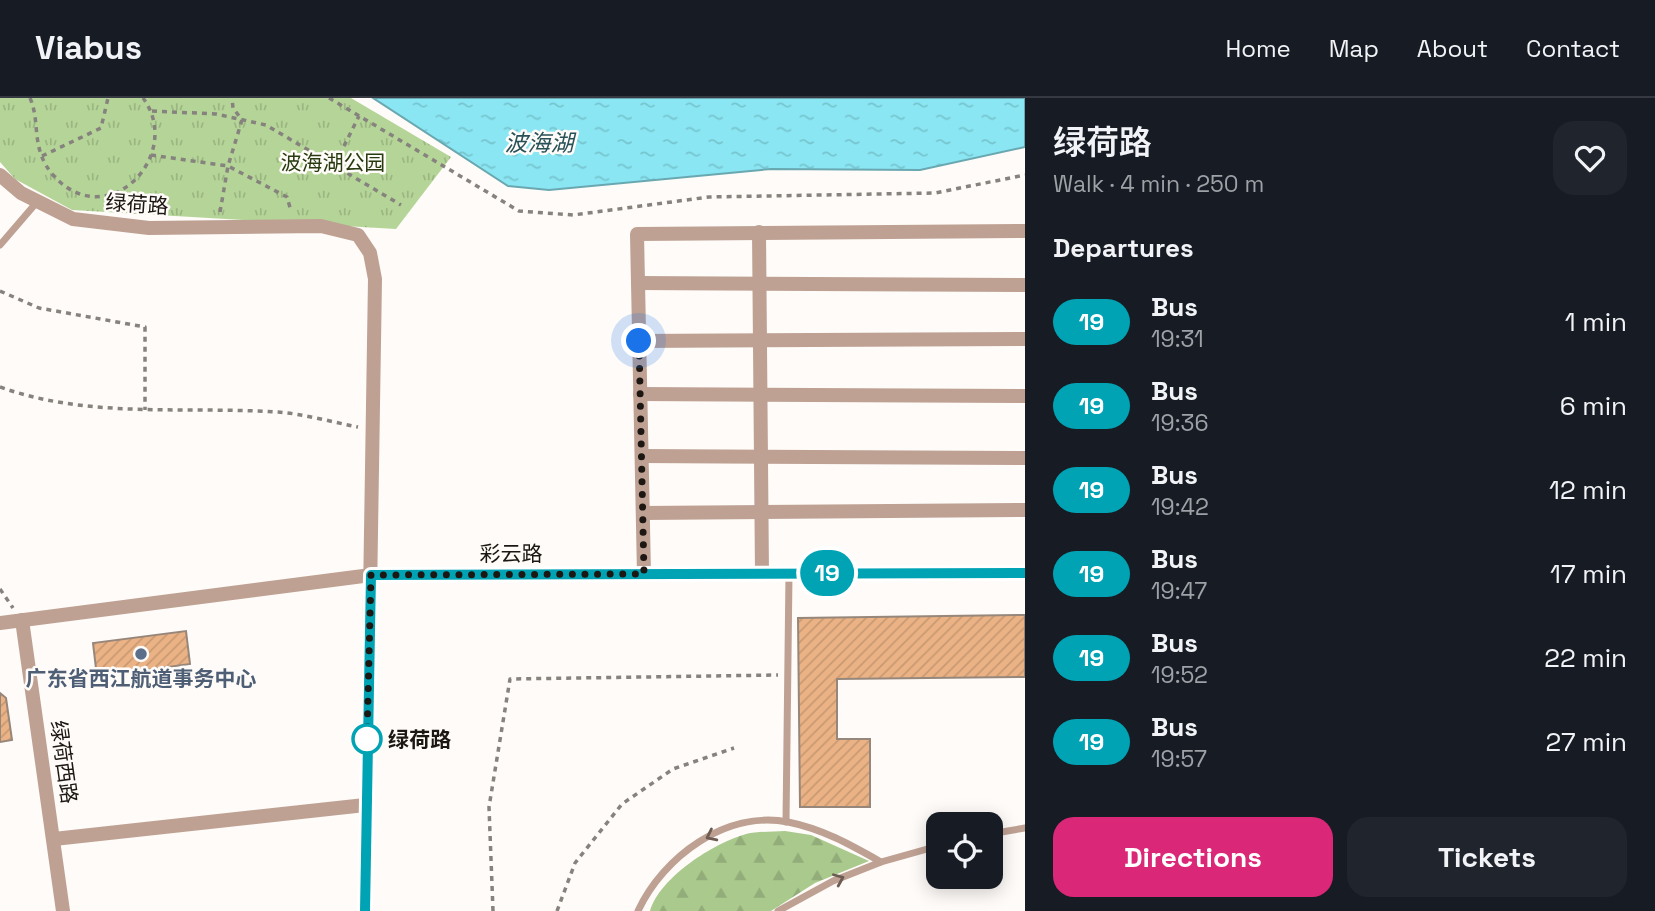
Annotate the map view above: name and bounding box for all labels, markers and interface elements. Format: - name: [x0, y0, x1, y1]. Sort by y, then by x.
- text: Viabus: [35, 27, 142, 69]
- text: Home: [1225, 33, 1291, 64]
- text: Map: [1329, 33, 1379, 64]
- text: About: [1417, 33, 1488, 64]
- text: Contact: [1526, 33, 1620, 64]
- button: heart: [1553, 121, 1627, 195]
- text: 绿荷路: [1053, 122, 1152, 164]
- water label: 波海湖: [505, 128, 577, 158]
- park label: 波海湖公园: [281, 149, 386, 176]
- text: Walk · 4 min · 250 m: [1053, 169, 1264, 199]
- street label: 绿荷路: [105, 188, 169, 220]
- text: Departures: [1053, 231, 1194, 265]
- text: Bus: [1151, 290, 1198, 324]
- text: 1 min: [1565, 305, 1627, 339]
- text: 19: [1079, 306, 1104, 337]
- your location: [621, 323, 656, 358]
- text: 19:31: [1151, 324, 1204, 354]
- text: Bus: [1151, 374, 1198, 408]
- text: 6 min: [1560, 389, 1627, 423]
- text: 19: [1079, 390, 1104, 421]
- text: 19:36: [1151, 408, 1208, 438]
- text: Bus: [1151, 458, 1198, 492]
- text: 12 min: [1549, 473, 1627, 507]
- text: 19: [1079, 474, 1104, 505]
- text: 19:42: [1151, 492, 1209, 522]
- street label: 彩云路: [480, 540, 543, 567]
- text: Bus: [1151, 542, 1198, 576]
- line badge: 19: [796, 550, 858, 596]
- text: 19: [814, 557, 840, 588]
- text: 17 min: [1550, 557, 1627, 591]
- text: 19: [1079, 558, 1104, 589]
- text: 19:47: [1151, 576, 1207, 606]
- text: Bus: [1151, 626, 1198, 660]
- text: 22 min: [1544, 641, 1627, 675]
- text: 19: [1079, 642, 1104, 673]
- marker: 广东省西江航道事务中心: [133, 646, 149, 662]
- text: 19:52: [1151, 660, 1208, 690]
- place label: 广东省西江航道事务中心: [26, 665, 257, 692]
- text: Bus: [1151, 710, 1198, 744]
- street label: 绿荷西路: [45, 719, 83, 805]
- marker: 绿荷路: [352, 724, 382, 754]
- text: 27 min: [1546, 725, 1627, 759]
- place label: 绿荷路: [388, 726, 451, 753]
- text: 19: [1079, 726, 1104, 757]
- text: 19:57: [1151, 744, 1207, 774]
- map controls: [926, 812, 1003, 889]
- button: locate: [926, 812, 1003, 889]
- button: Directions: [1053, 817, 1333, 897]
- button: Tickets: [1347, 817, 1627, 897]
- one-way arrow: [706, 828, 718, 842]
- one-way arrow: [831, 873, 844, 887]

